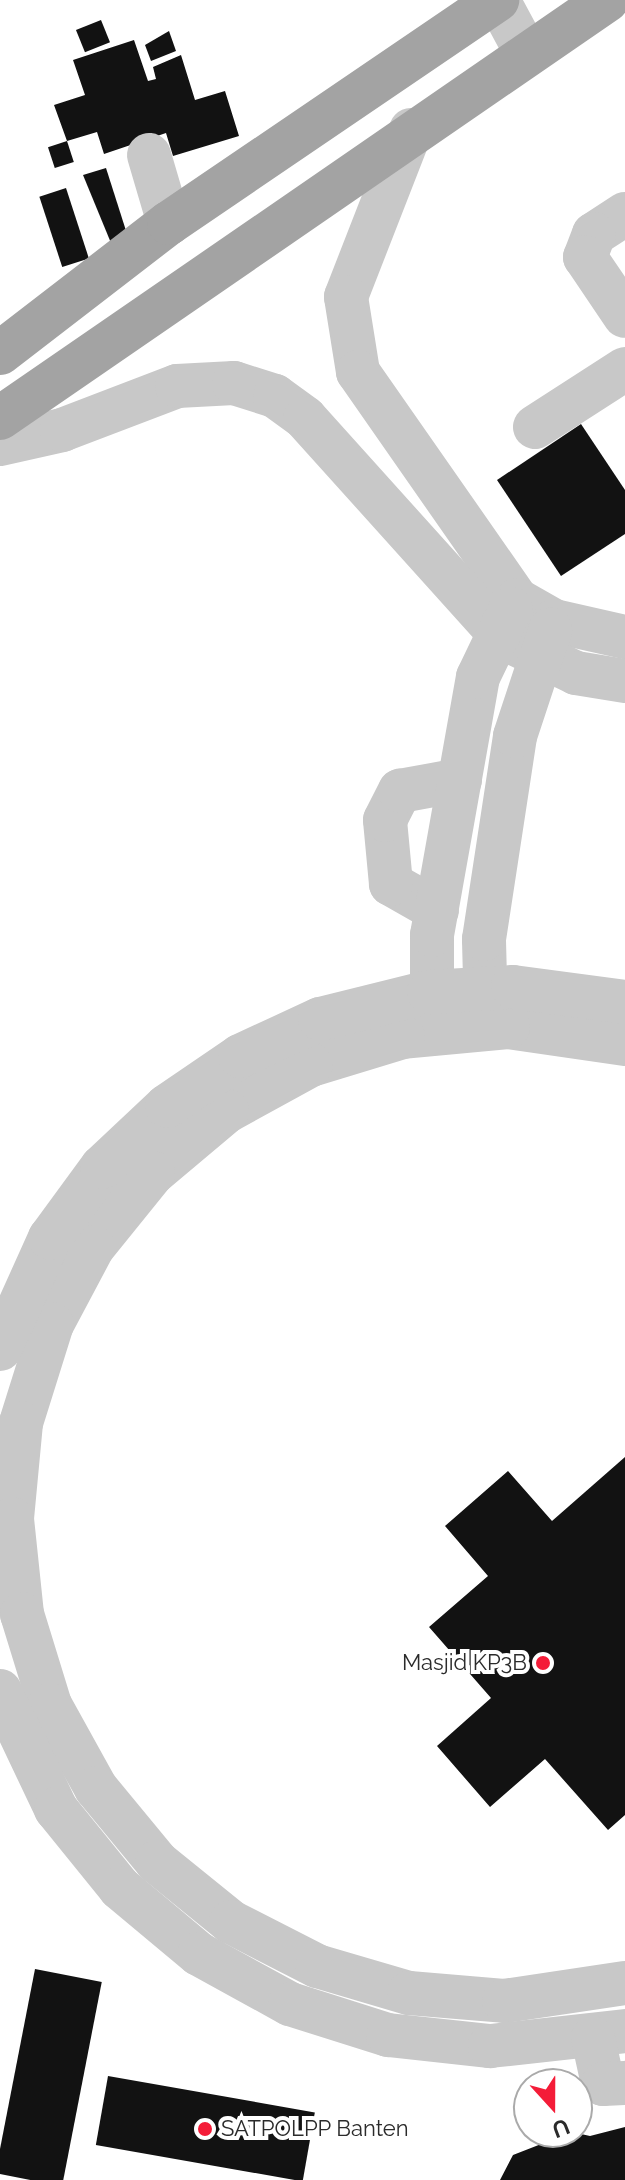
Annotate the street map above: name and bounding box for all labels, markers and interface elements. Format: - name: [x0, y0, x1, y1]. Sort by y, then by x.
- place label: Masjid KP3B: [402, 1650, 527, 1676]
- marker: Masjid KP3B: [534, 1654, 552, 1672]
- north arrow: [513, 2068, 593, 2148]
- text: U: [549, 2113, 573, 2144]
- place label: SATPOLPP Banten: [221, 2116, 409, 2142]
- marker: SATPOLPP Banten: [196, 2120, 214, 2138]

